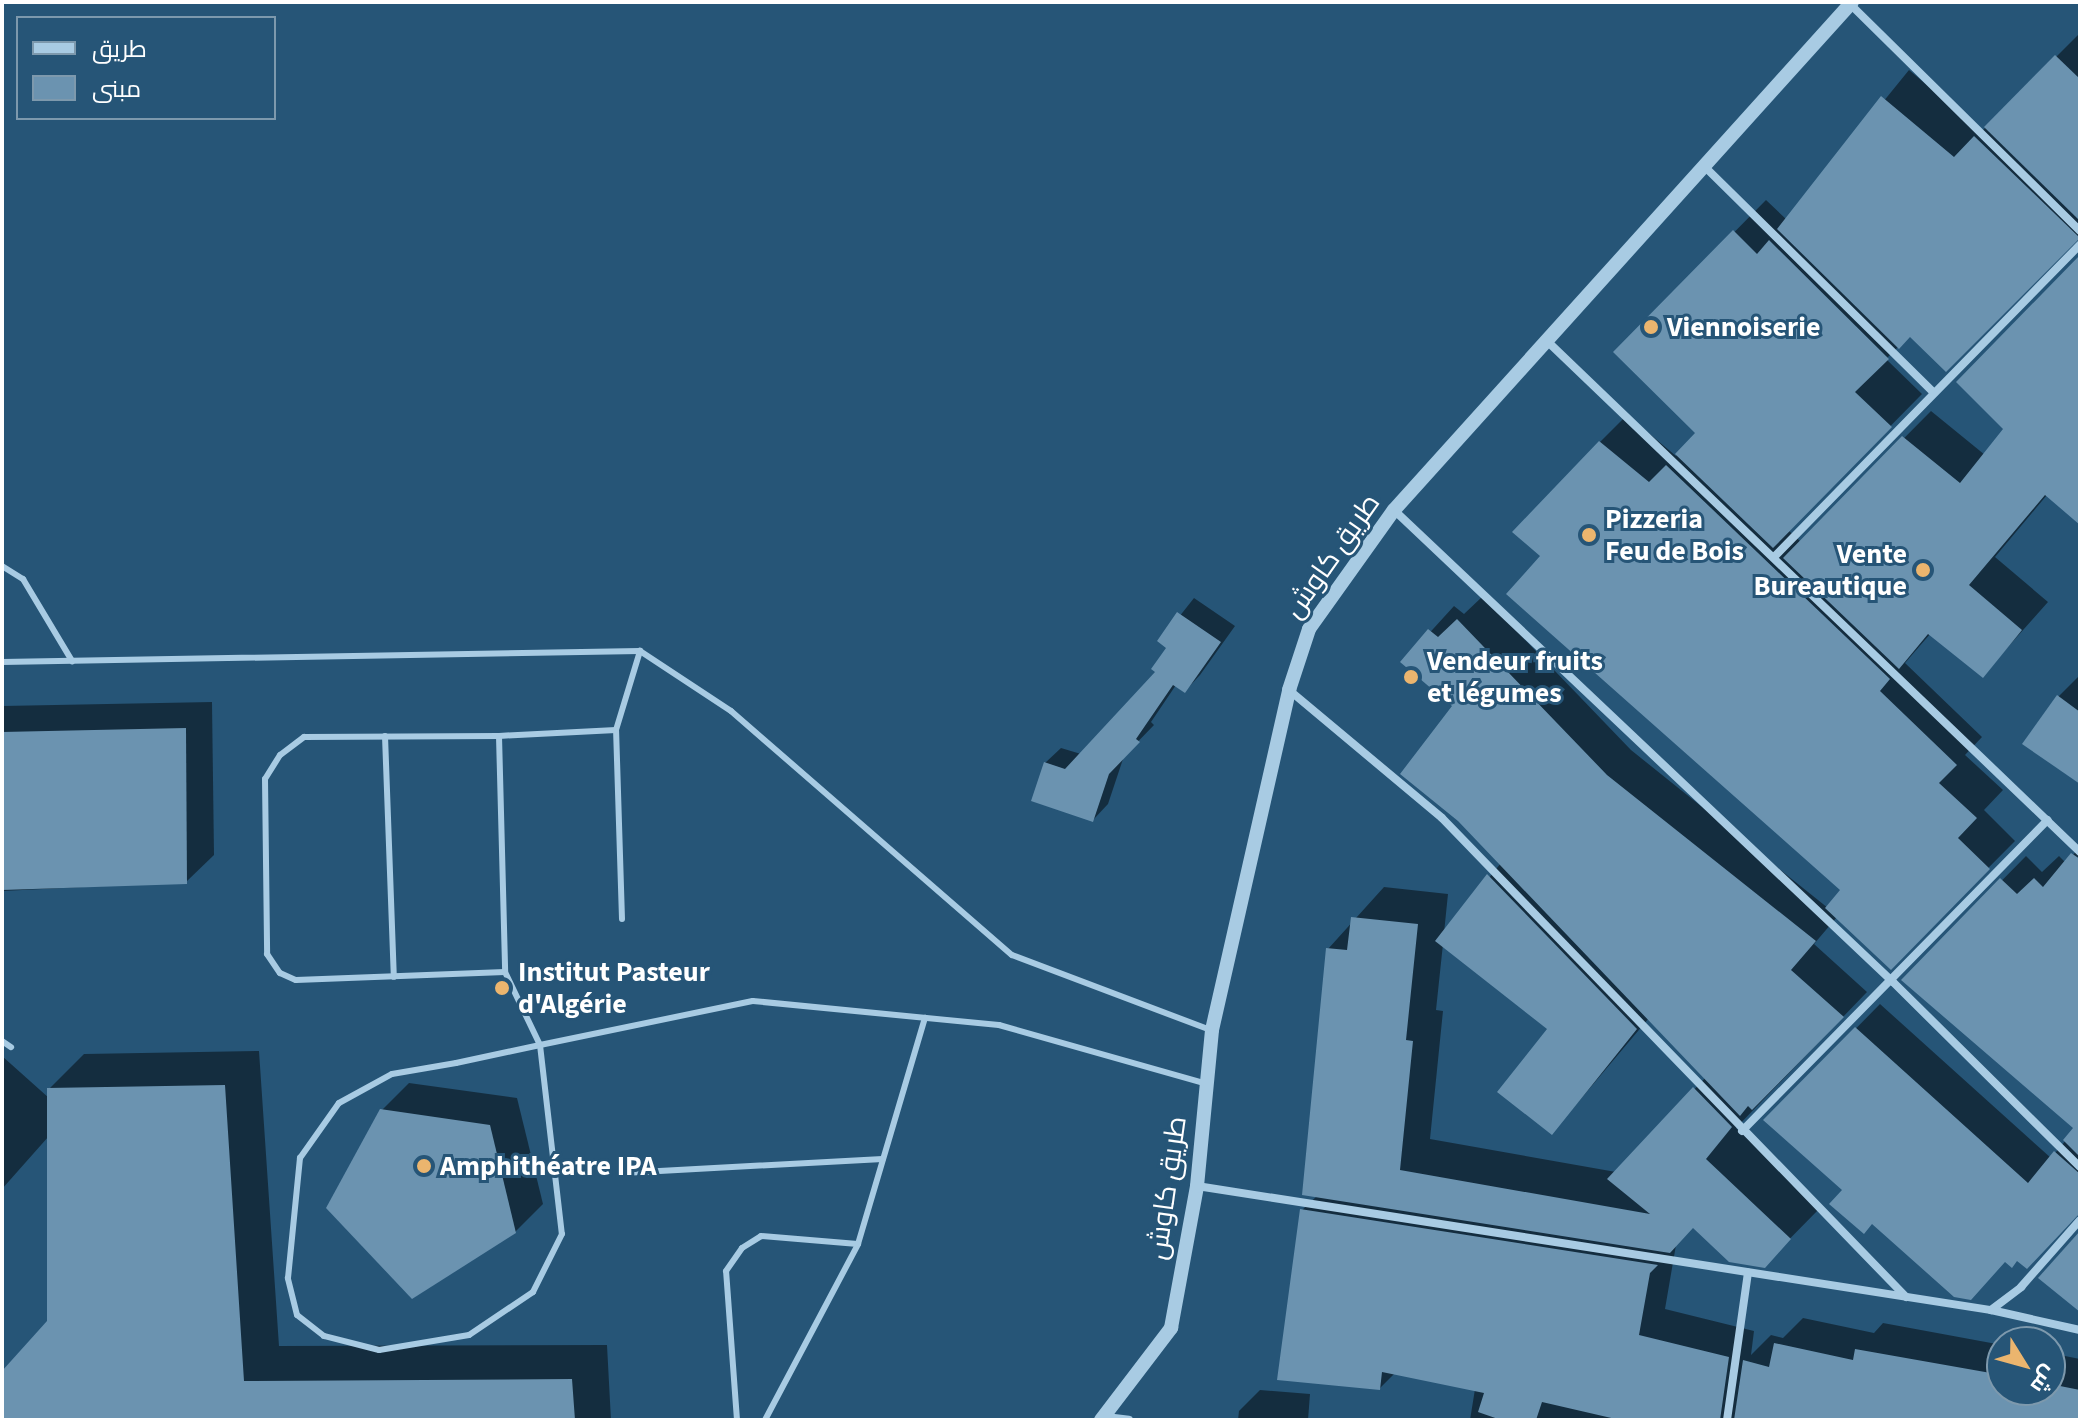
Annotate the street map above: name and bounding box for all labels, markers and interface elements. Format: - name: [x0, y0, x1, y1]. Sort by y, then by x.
- legend: [16, 16, 276, 120]
- text: طريق: [92, 32, 147, 67]
- text: مبنى: [92, 72, 141, 107]
- place label: Viennoiserie: [1667, 310, 1820, 344]
- marker: Viennoiserie: [1642, 318, 1660, 336]
- street label: طريق كاوش: [1277, 487, 1387, 625]
- place label: Pizzeria Feu de Bois: [1605, 502, 1744, 568]
- marker: Pizzeria Feu de Bois: [1580, 526, 1598, 544]
- place label: Vente Bureautique: [1754, 537, 1907, 603]
- marker: Vente Bureautique: [1914, 561, 1932, 579]
- place label: Vendeur fruits et légumes: [1427, 644, 1603, 710]
- marker: Vendeur fruits et légumes: [1402, 668, 1420, 686]
- place label: Institut Pasteur d'Algérie: [518, 955, 710, 1021]
- marker: Institut Pasteur d'Algérie: [493, 979, 511, 997]
- street label: طريق كاوش: [1140, 1114, 1194, 1262]
- place label: Amphithéatre IPA: [440, 1149, 657, 1183]
- marker: Amphithéatre IPA: [415, 1157, 433, 1175]
- north arrow: [1986, 1326, 2066, 1406]
- text: ش: [2022, 1358, 2065, 1400]

